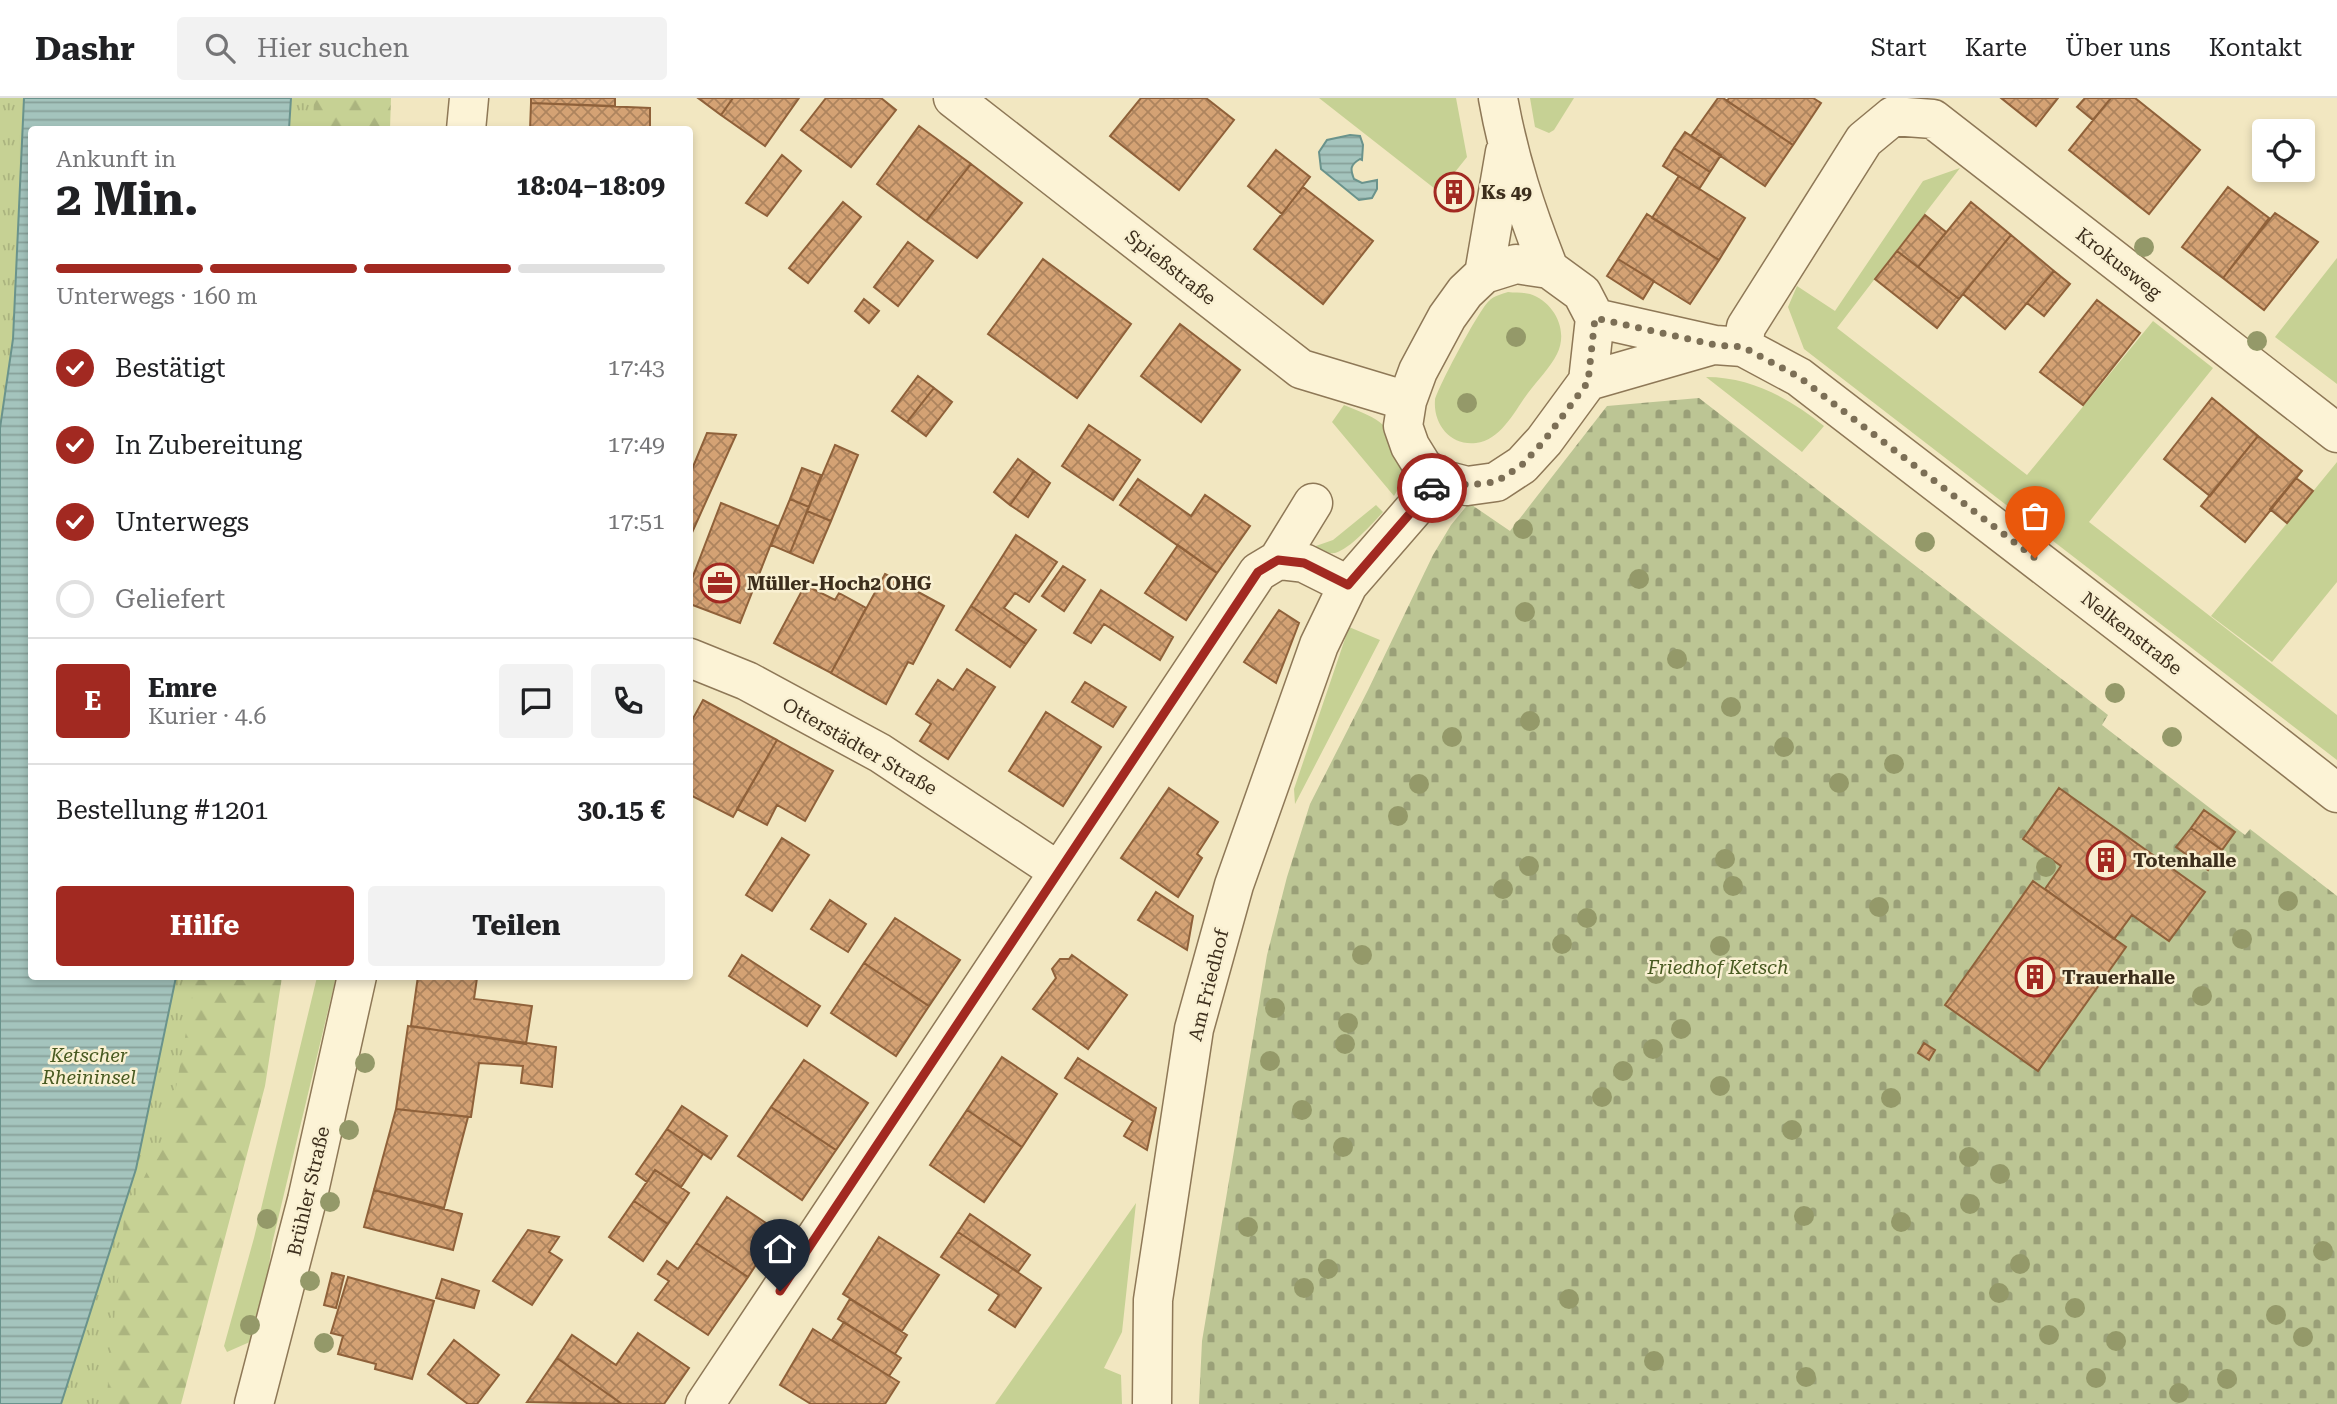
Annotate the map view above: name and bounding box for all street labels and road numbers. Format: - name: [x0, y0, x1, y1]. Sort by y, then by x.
- street label: Krokusweg: [2071, 223, 2166, 304]
- street label: Spießstraße: [1121, 225, 1221, 310]
- street label: Nelkenstraße: [2077, 587, 2187, 680]
- street label: Otterstädter Straße: [778, 693, 941, 800]
- street label: Am Friedhof: [1184, 926, 1234, 1043]
- street label: Brühler Straße: [282, 1124, 335, 1258]

